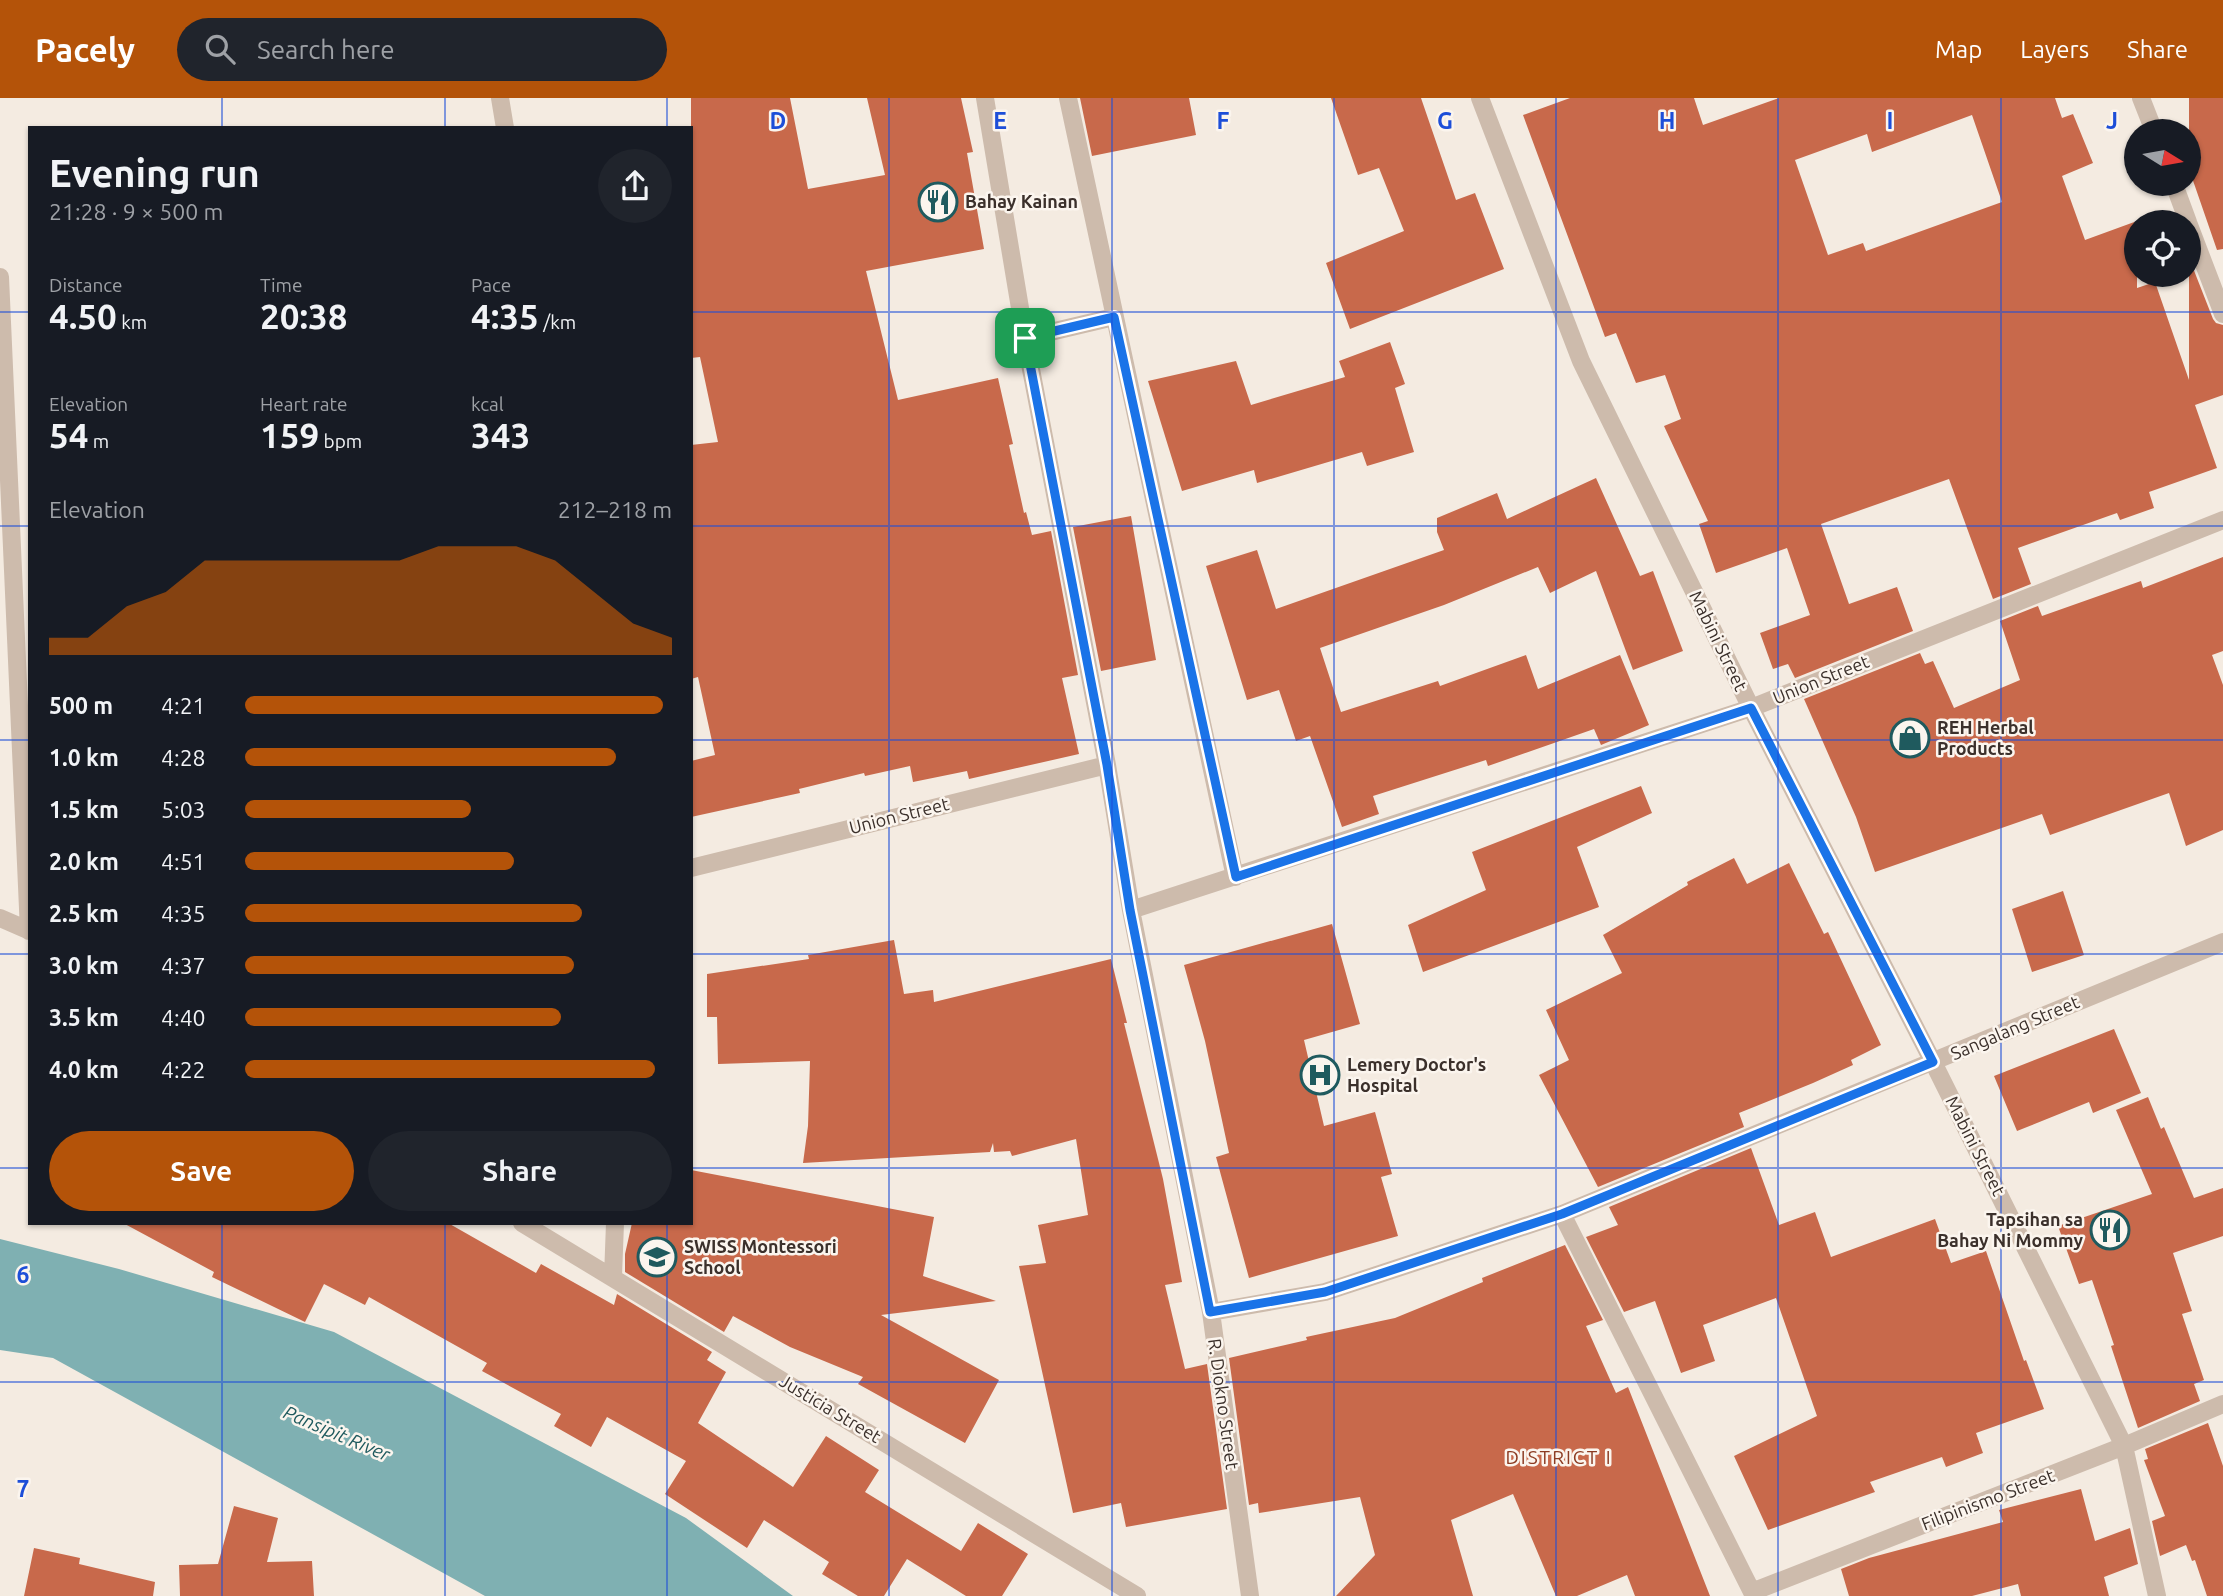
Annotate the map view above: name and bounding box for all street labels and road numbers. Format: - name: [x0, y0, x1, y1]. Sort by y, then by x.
- street label: Mabini Street: [1686, 587, 1752, 694]
- street label: Union Street: [1770, 651, 1872, 707]
- street label: Union Street: [847, 793, 951, 837]
- street label: Sangalang Street: [1947, 991, 2082, 1063]
- street label: Mabini Street: [1942, 1093, 2010, 1199]
- street label: R. Diokno Street: [1205, 1337, 1243, 1471]
- street label: Justicia Street: [776, 1370, 885, 1446]
- street label: Filipinismo Street: [1918, 1465, 2057, 1534]

